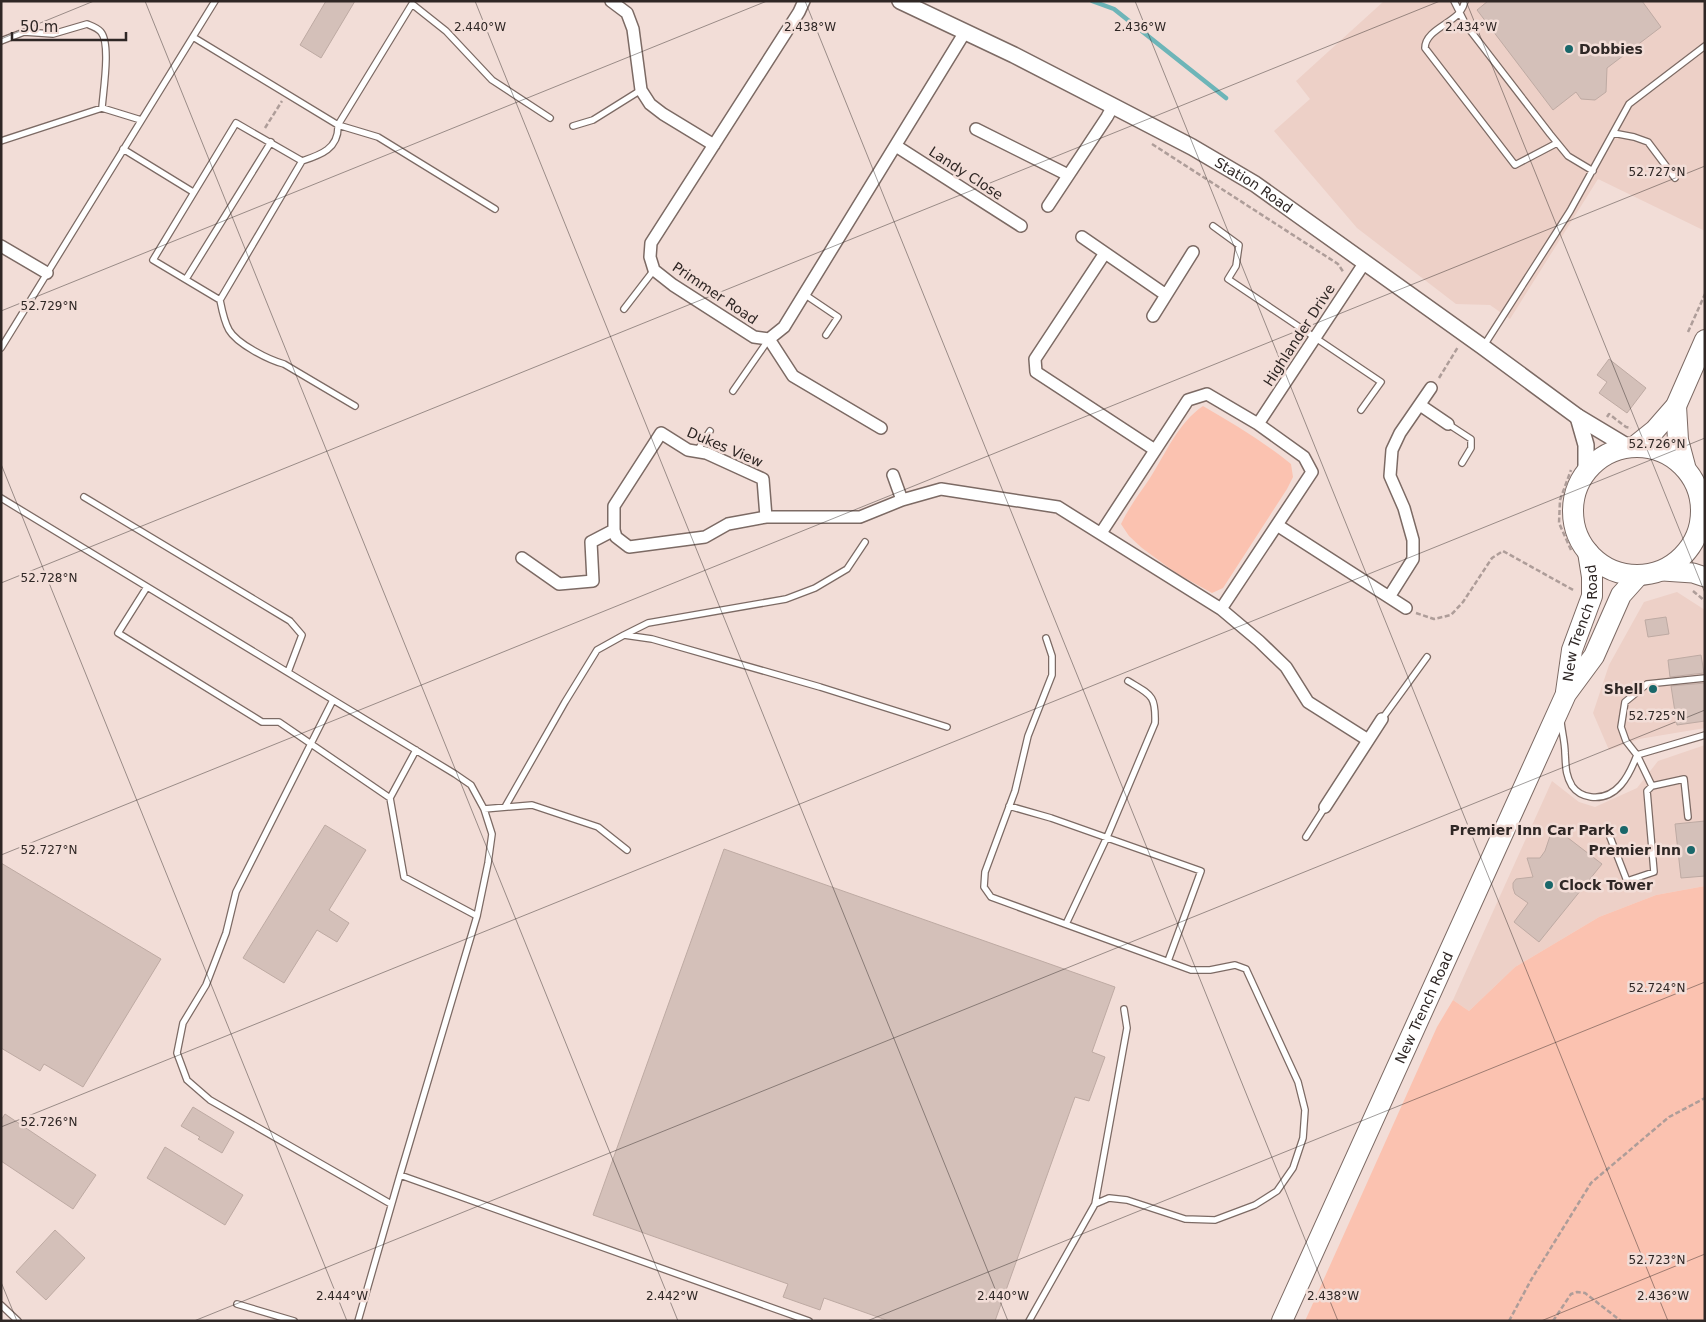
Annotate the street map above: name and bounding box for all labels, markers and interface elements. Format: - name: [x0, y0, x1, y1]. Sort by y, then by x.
- scale bar: [12, 10, 126, 42]
- text: 50 m: [20, 18, 58, 36]
- text: 2.440°W: [454, 20, 506, 34]
- text: 2.438°W: [784, 20, 836, 34]
- text: 2.436°W: [1114, 20, 1166, 34]
- text: 2.434°W: [1445, 20, 1497, 34]
- place label: Dobbies: [1579, 41, 1643, 57]
- marker: Dobbies: [1563, 43, 1575, 55]
- street label: Landy Close: [926, 143, 1006, 203]
- street label: Station Road: [1212, 154, 1296, 216]
- text: 52.727°N: [1629, 165, 1685, 179]
- street label: Primmer Road: [669, 259, 761, 327]
- street label: Highlander Drive: [1260, 281, 1338, 389]
- text: 52.729°N: [21, 299, 77, 313]
- street label: Dukes View: [685, 424, 765, 470]
- text: 52.726°N: [1629, 437, 1685, 451]
- street label: New Trench Road: [1560, 564, 1600, 683]
- text: 52.728°N: [21, 571, 77, 585]
- place label: Shell: [1604, 681, 1643, 697]
- marker: Shell: [1647, 683, 1659, 695]
- text: 52.725°N: [1629, 709, 1685, 723]
- place label: Premier Inn Car Park: [1450, 822, 1615, 838]
- marker: Premier Inn Car Park: [1618, 824, 1630, 836]
- place label: Premier Inn: [1589, 842, 1681, 858]
- text: 52.727°N: [21, 843, 77, 857]
- marker: Premier Inn: [1685, 844, 1697, 856]
- place label: Clock Tower: [1559, 877, 1653, 893]
- marker: Clock Tower: [1543, 879, 1555, 891]
- street label: New Trench Road: [1392, 949, 1456, 1066]
- text: 52.724°N: [1629, 981, 1685, 995]
- text: 52.726°N: [21, 1115, 77, 1129]
- text: 52.723°N: [1629, 1253, 1685, 1267]
- text: 2.444°W: [316, 1289, 368, 1303]
- text: 2.442°W: [646, 1289, 698, 1303]
- text: 2.440°W: [977, 1289, 1029, 1303]
- text: 2.438°W: [1307, 1289, 1359, 1303]
- text: 2.436°W: [1637, 1289, 1689, 1303]

